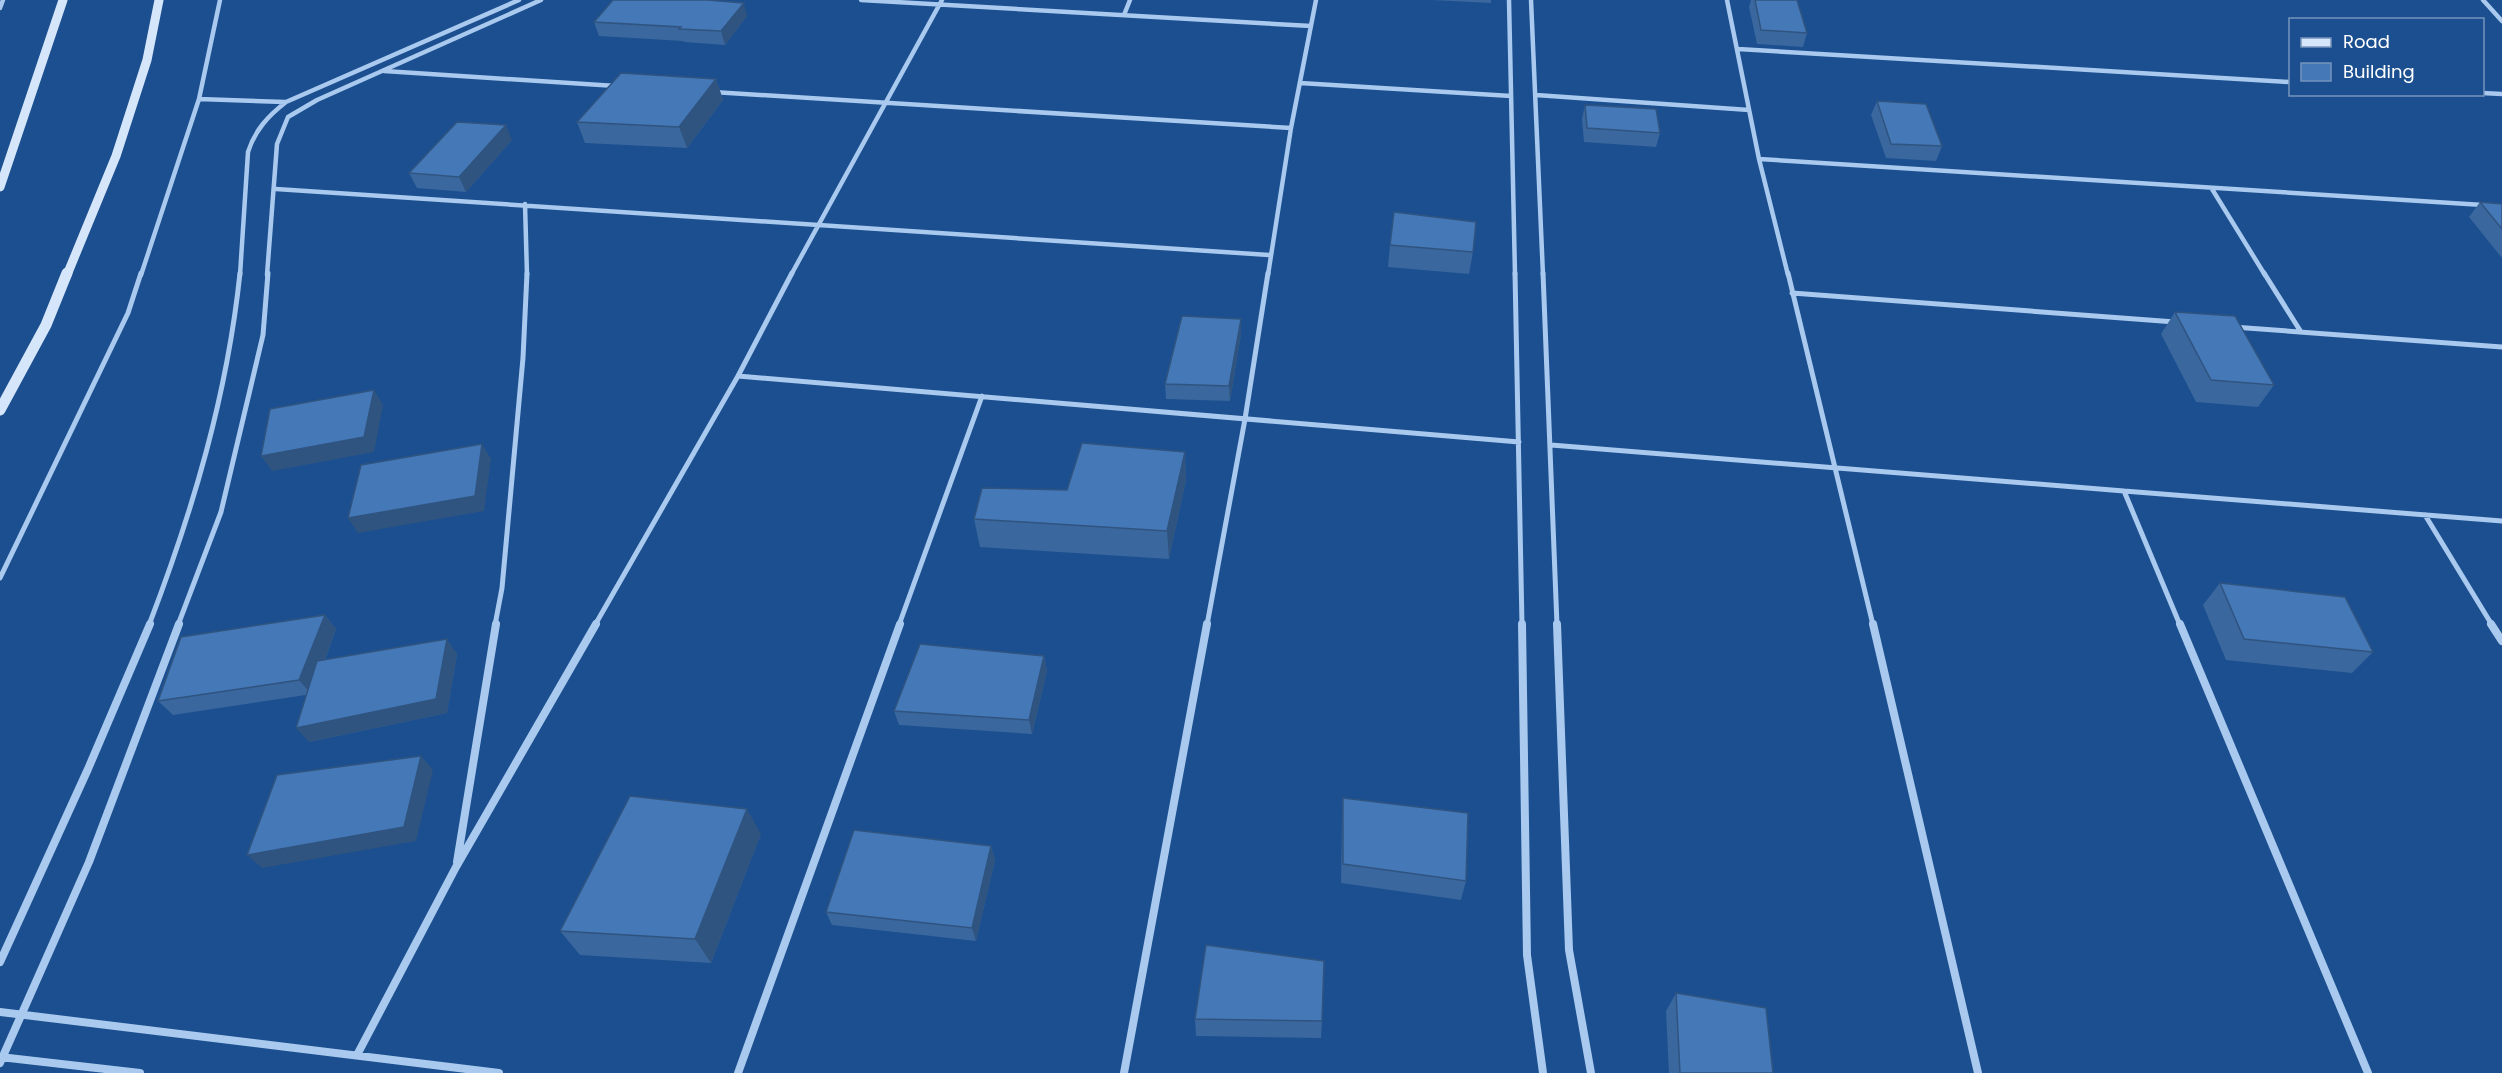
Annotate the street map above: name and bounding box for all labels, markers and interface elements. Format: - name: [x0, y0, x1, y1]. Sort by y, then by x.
- legend: [2289, 18, 2484, 96]
- text: Road: [2343, 29, 2390, 54]
- text: Building: [2343, 59, 2415, 84]

